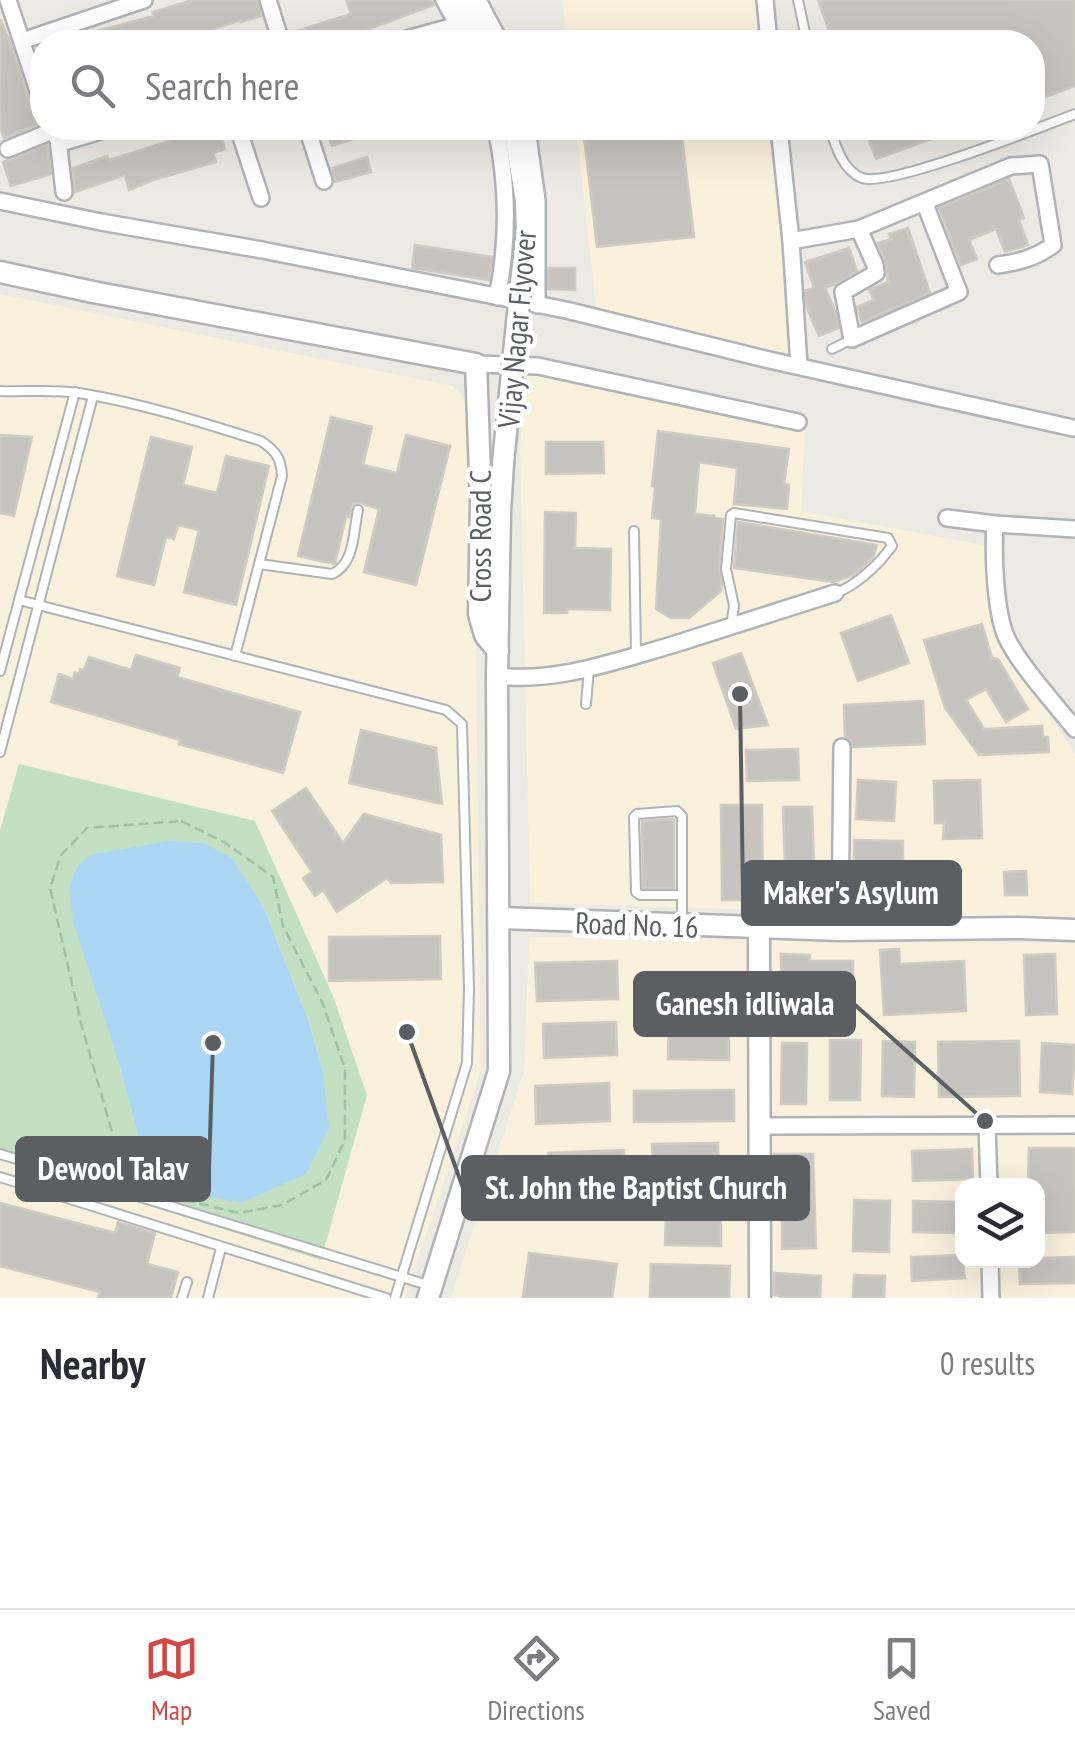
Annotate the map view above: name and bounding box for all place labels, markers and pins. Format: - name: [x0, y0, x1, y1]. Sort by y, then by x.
- callout: Maker's Asylum: [743, 862, 960, 924]
- callout: Ganesh idliwala: [635, 973, 854, 1035]
- callout: Dewool Talav: [17, 1138, 209, 1200]
- callout: St. John the Baptist Church: [463, 1157, 808, 1219]

